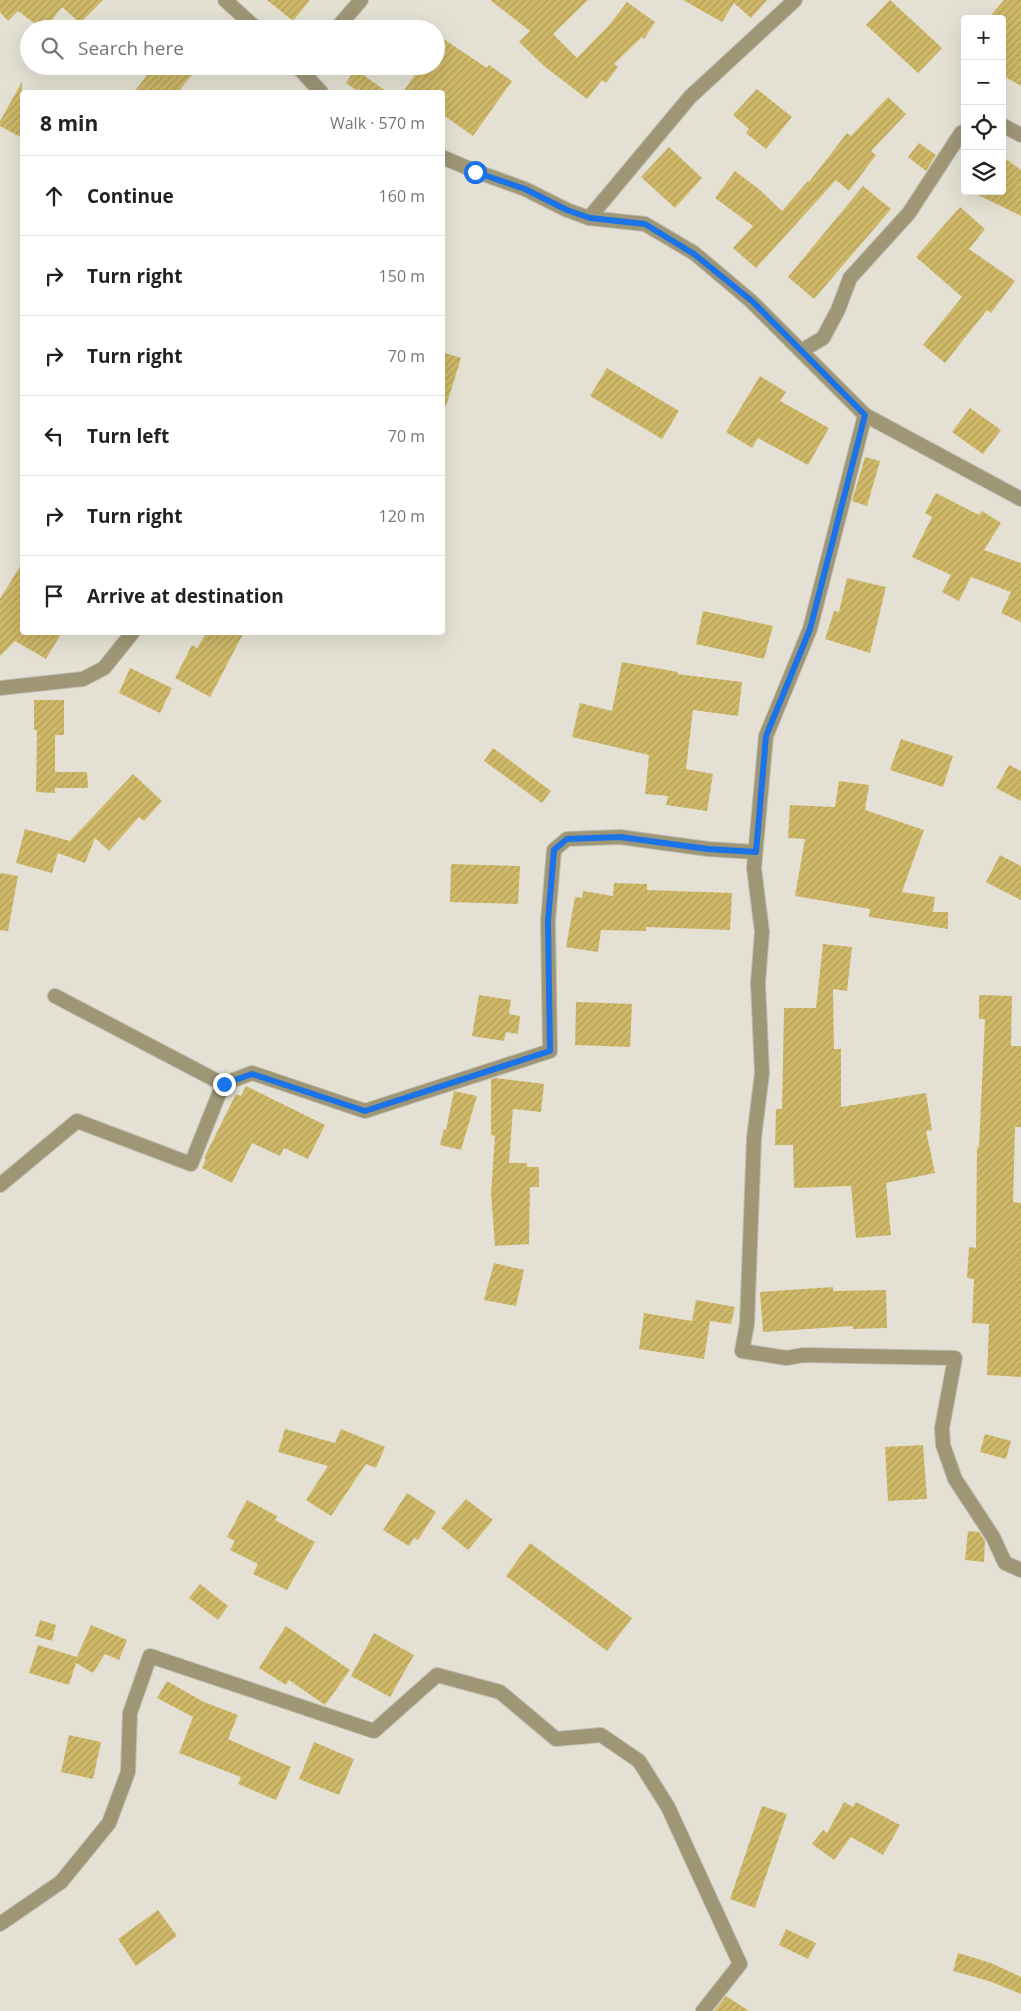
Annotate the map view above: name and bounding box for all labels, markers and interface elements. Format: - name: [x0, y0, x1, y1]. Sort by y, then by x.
- map controls: [961, 15, 1006, 195]
- button: +: [961, 15, 1006, 60]
- search box: [20, 20, 445, 75]
- icon: search: [38, 34, 66, 62]
- text: Search here: [78, 35, 184, 61]
- button: −: [961, 60, 1006, 105]
- button: locate: [961, 105, 1006, 150]
- text: 8 min: [40, 109, 98, 137]
- text: Walk · 570 m: [330, 112, 425, 134]
- button: layers: [961, 150, 1006, 195]
- route start: [464, 161, 487, 184]
- icon: ahead: [40, 182, 68, 210]
- text: Continue: [87, 183, 174, 209]
- text: 160 m: [379, 185, 425, 207]
- icon: right: [40, 262, 68, 290]
- text: Turn right: [87, 263, 182, 289]
- text: 150 m: [379, 265, 425, 287]
- icon: right: [40, 342, 68, 370]
- text: Turn right: [87, 343, 182, 369]
- text: 70 m: [388, 345, 425, 367]
- icon: left: [40, 422, 68, 450]
- text: Turn left: [87, 423, 169, 449]
- text: 70 m: [388, 425, 425, 447]
- icon: right: [40, 502, 68, 530]
- text: Turn right: [87, 503, 182, 529]
- text: 120 m: [379, 505, 425, 527]
- icon: arrive: [40, 582, 68, 610]
- text: Arrive at destination: [87, 583, 284, 609]
- route end: [213, 1073, 236, 1096]

